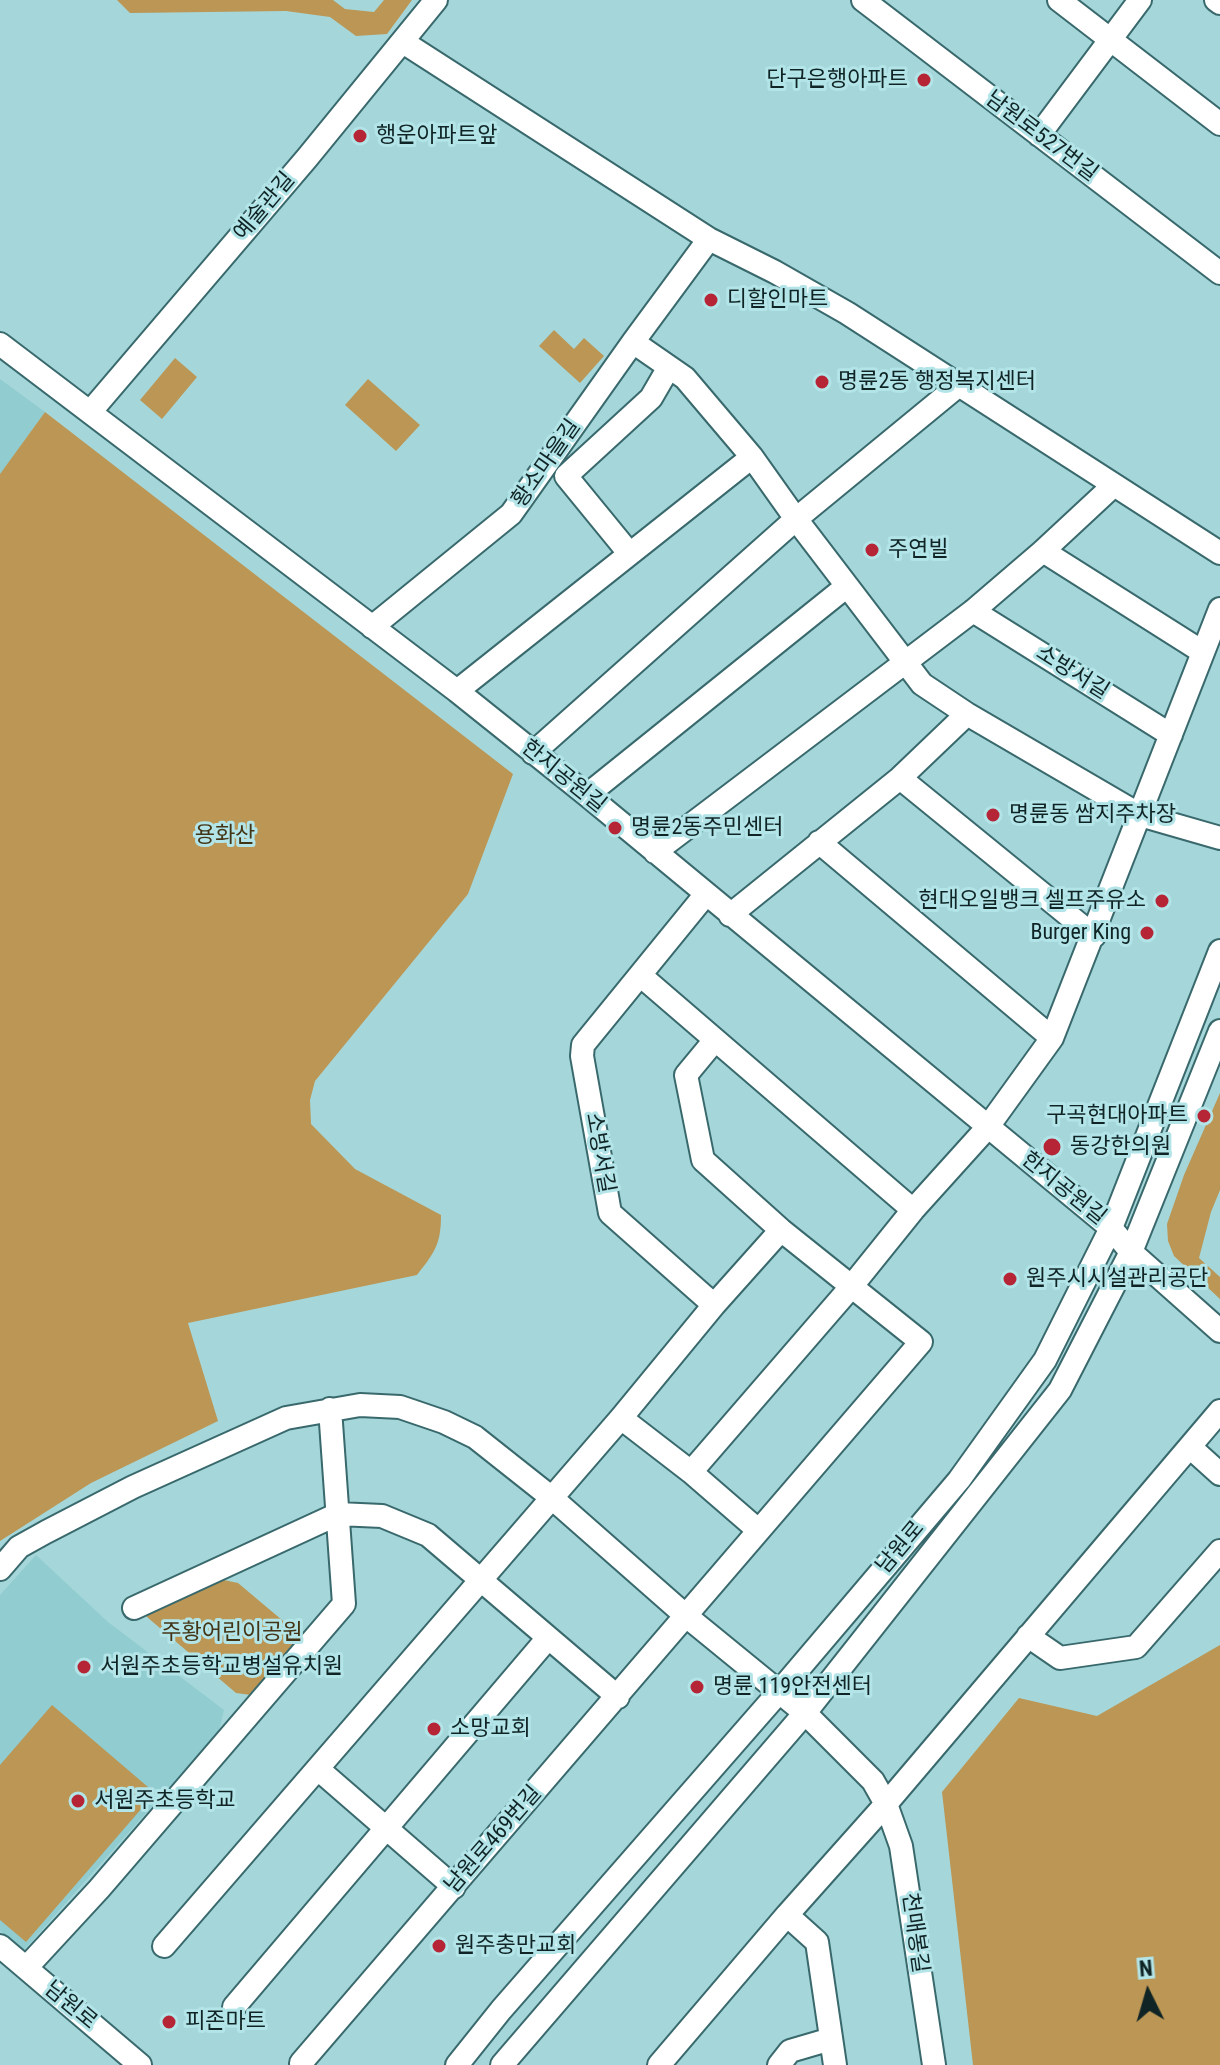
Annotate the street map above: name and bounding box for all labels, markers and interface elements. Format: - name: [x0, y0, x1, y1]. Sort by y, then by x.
- place label: 단구은행아파트: [766, 67, 908, 93]
- marker: 단구은행아파트: [915, 71, 933, 89]
- street label: 남원로527번길: [980, 86, 1102, 188]
- place label: 행운아파트앞: [376, 123, 497, 149]
- marker: 행운아파트앞: [351, 127, 369, 145]
- street label: 예술관길: [229, 168, 301, 246]
- place label: 디할인마트: [727, 287, 828, 313]
- marker: 디할인마트: [702, 291, 720, 309]
- place label: 명륜2동 행정복지센터: [838, 369, 1036, 395]
- marker: 명륜2동 행정복지센터: [813, 373, 831, 391]
- street label: 황소마을길: [507, 415, 587, 513]
- place label: 주연빌: [888, 537, 949, 563]
- marker: 주연빌: [863, 541, 881, 559]
- street label: 소방서길: [1031, 640, 1113, 706]
- street label: 한지공원길: [515, 735, 611, 819]
- place label: 명륜동 쌈지주차장: [1009, 802, 1176, 828]
- marker: 명륜동 쌈지주차장: [984, 806, 1002, 824]
- place label: 명륜2동주민센터: [631, 815, 784, 841]
- marker: 명륜2동주민센터: [606, 819, 624, 837]
- park label: 용화산: [195, 823, 255, 849]
- place label: 현대오일뱅크 셀프주유소: [918, 888, 1146, 914]
- marker: 현대오일뱅크 셀프주유소: [1153, 892, 1171, 910]
- place label: Burger King: [1030, 920, 1131, 946]
- marker: Burger King: [1138, 924, 1156, 942]
- place label: 구곡현대아파트: [1046, 1103, 1188, 1129]
- marker: 구곡현대아파트: [1195, 1107, 1213, 1125]
- street label: 소방서길: [579, 1111, 619, 1195]
- place label: 동강한의원: [1070, 1134, 1171, 1160]
- marker: 동강한의원: [1041, 1136, 1063, 1158]
- street label: 한지공원길: [1015, 1147, 1111, 1231]
- place label: 원주시시설관리공단: [1026, 1266, 1208, 1292]
- marker: 원주시시설관리공단: [1001, 1270, 1019, 1288]
- street label: 남원로: [871, 1516, 931, 1580]
- park label: 주황어린이공원: [161, 1620, 303, 1646]
- place label: 서원주초등학교병설유치원: [100, 1654, 343, 1680]
- marker: 서원주초등학교병설유치원: [75, 1658, 93, 1676]
- place label: 명륜 119안전센터: [713, 1674, 872, 1700]
- marker: 명륜 119안전센터: [688, 1678, 706, 1696]
- place label: 소망교회: [450, 1716, 531, 1742]
- marker: 소망교회: [425, 1720, 443, 1738]
- street label: 남원로469번길: [440, 1781, 548, 1899]
- place label: 서원주초등학교: [94, 1788, 236, 1814]
- marker: 서원주초등학교: [69, 1792, 87, 1810]
- street label: 천매봉길: [895, 1891, 933, 1975]
- place label: 원주충만교회: [455, 1933, 576, 1959]
- marker: 원주충만교회: [430, 1937, 448, 1955]
- north arrow: [1108, 1953, 1188, 2033]
- text: N: [1138, 1956, 1154, 1982]
- street label: 남원로: [38, 1976, 102, 2036]
- place label: 피존마트: [185, 2009, 266, 2035]
- marker: 피존마트: [160, 2013, 178, 2031]

